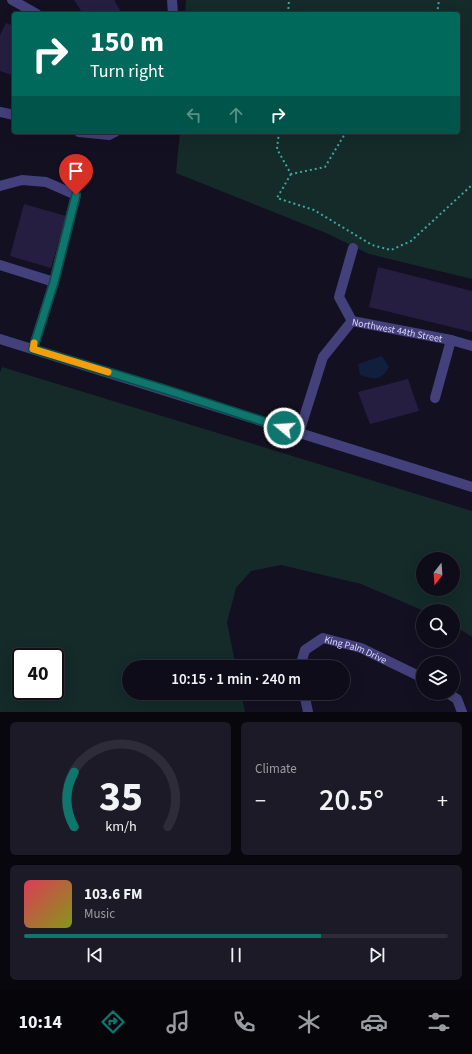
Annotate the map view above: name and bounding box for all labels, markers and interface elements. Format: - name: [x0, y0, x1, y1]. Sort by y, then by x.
- text: 150 m: [90, 22, 164, 62]
- icon: right: [24, 28, 76, 80]
- text: Turn right: [90, 59, 164, 84]
- icon: left: [183, 104, 205, 126]
- icon: ahead: [225, 104, 247, 126]
- icon: right: [267, 104, 289, 126]
- pin: [59, 154, 93, 195]
- icon: arrive: [65, 160, 87, 182]
- street label: Northwest 44th Street: [351, 315, 444, 346]
- position arrow: [263, 407, 305, 449]
- north arrow: [416, 552, 460, 596]
- map controls: [416, 552, 460, 700]
- button: search: [416, 604, 460, 648]
- street label: King Palm Drive: [323, 633, 389, 667]
- speed limit sign: 40: [12, 648, 64, 700]
- button: layers: [416, 656, 460, 700]
- text: 10:15 · 1 min · 240 m: [171, 669, 301, 690]
- text: Climate: [255, 760, 297, 778]
- text: 35: [99, 766, 142, 826]
- text: 20.5°: [319, 779, 384, 822]
- text: −: [255, 785, 266, 817]
- text: +: [437, 785, 448, 817]
- text: km/h: [105, 815, 136, 836]
- text: 103.6 FM: [84, 884, 142, 905]
- text: Music: [84, 905, 115, 923]
- icon: previous: [84, 944, 106, 966]
- icon: pause: [225, 944, 247, 966]
- icon: next: [366, 944, 388, 966]
- icon: directions: [99, 1008, 127, 1036]
- icon: music: [164, 1008, 192, 1036]
- icon: phone: [230, 1008, 258, 1036]
- icon: climate: [295, 1008, 323, 1036]
- icon: car: [360, 1008, 388, 1036]
- icon: filters: [425, 1008, 453, 1036]
- text: 10:14: [19, 1010, 62, 1035]

